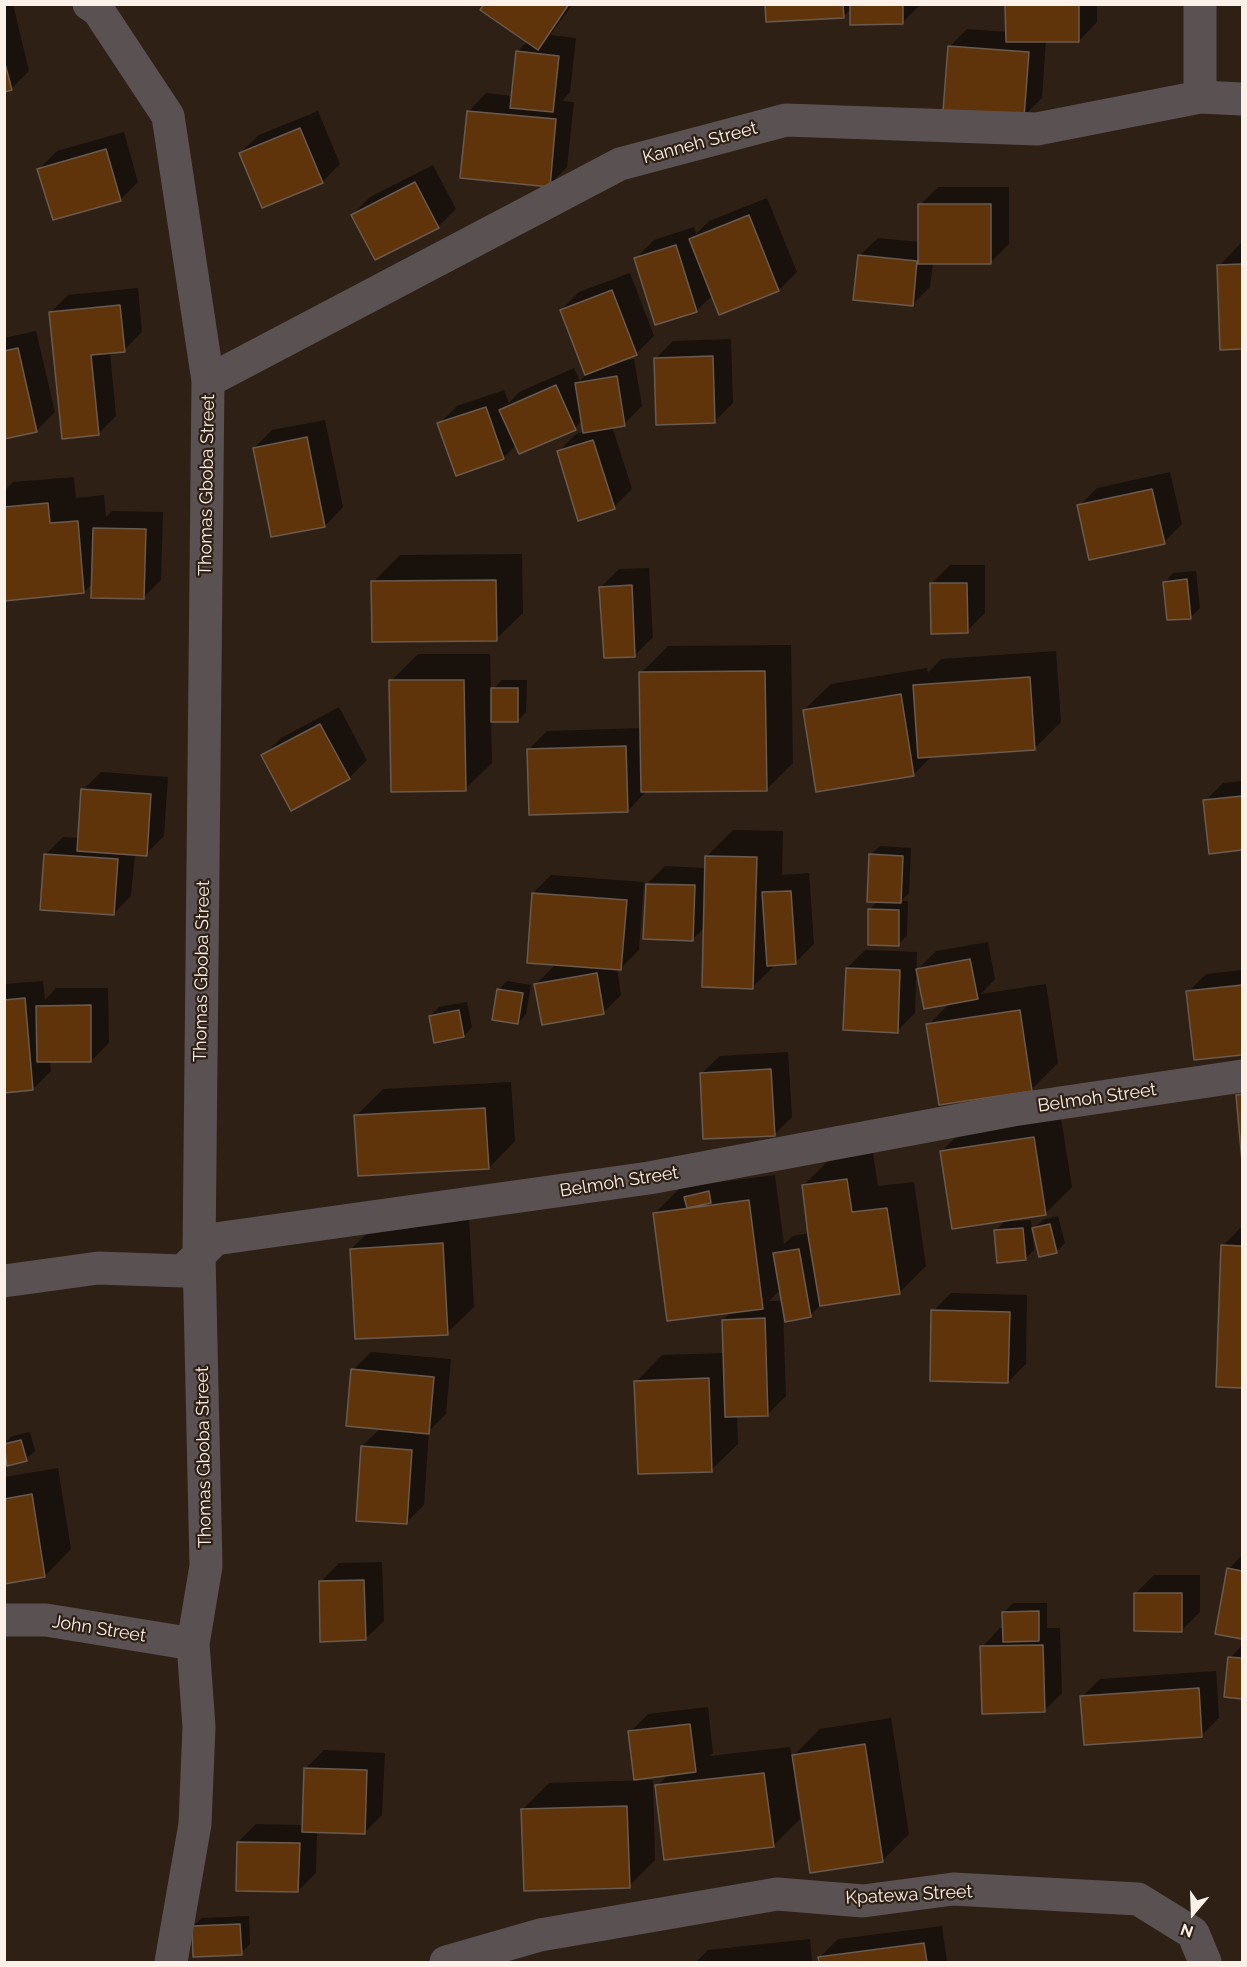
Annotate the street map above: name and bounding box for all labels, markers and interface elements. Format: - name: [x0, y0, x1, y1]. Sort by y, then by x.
- street label: Kanneh Street: [640, 117, 760, 169]
- street label: Thomas Gboba Street: [195, 394, 219, 576]
- street label: Thomas Gboba Street: [190, 880, 214, 1062]
- street label: Belmoh Street: [1036, 1079, 1158, 1117]
- street label: Belmoh Street: [558, 1162, 680, 1202]
- street label: Thomas Gboba Street: [192, 1366, 216, 1548]
- street label: John Street: [51, 1611, 147, 1647]
- street label: Kpatewa Street: [845, 1881, 973, 1909]
- north arrow: [1163, 1883, 1223, 1943]
- text: N: [1178, 1920, 1196, 1941]

